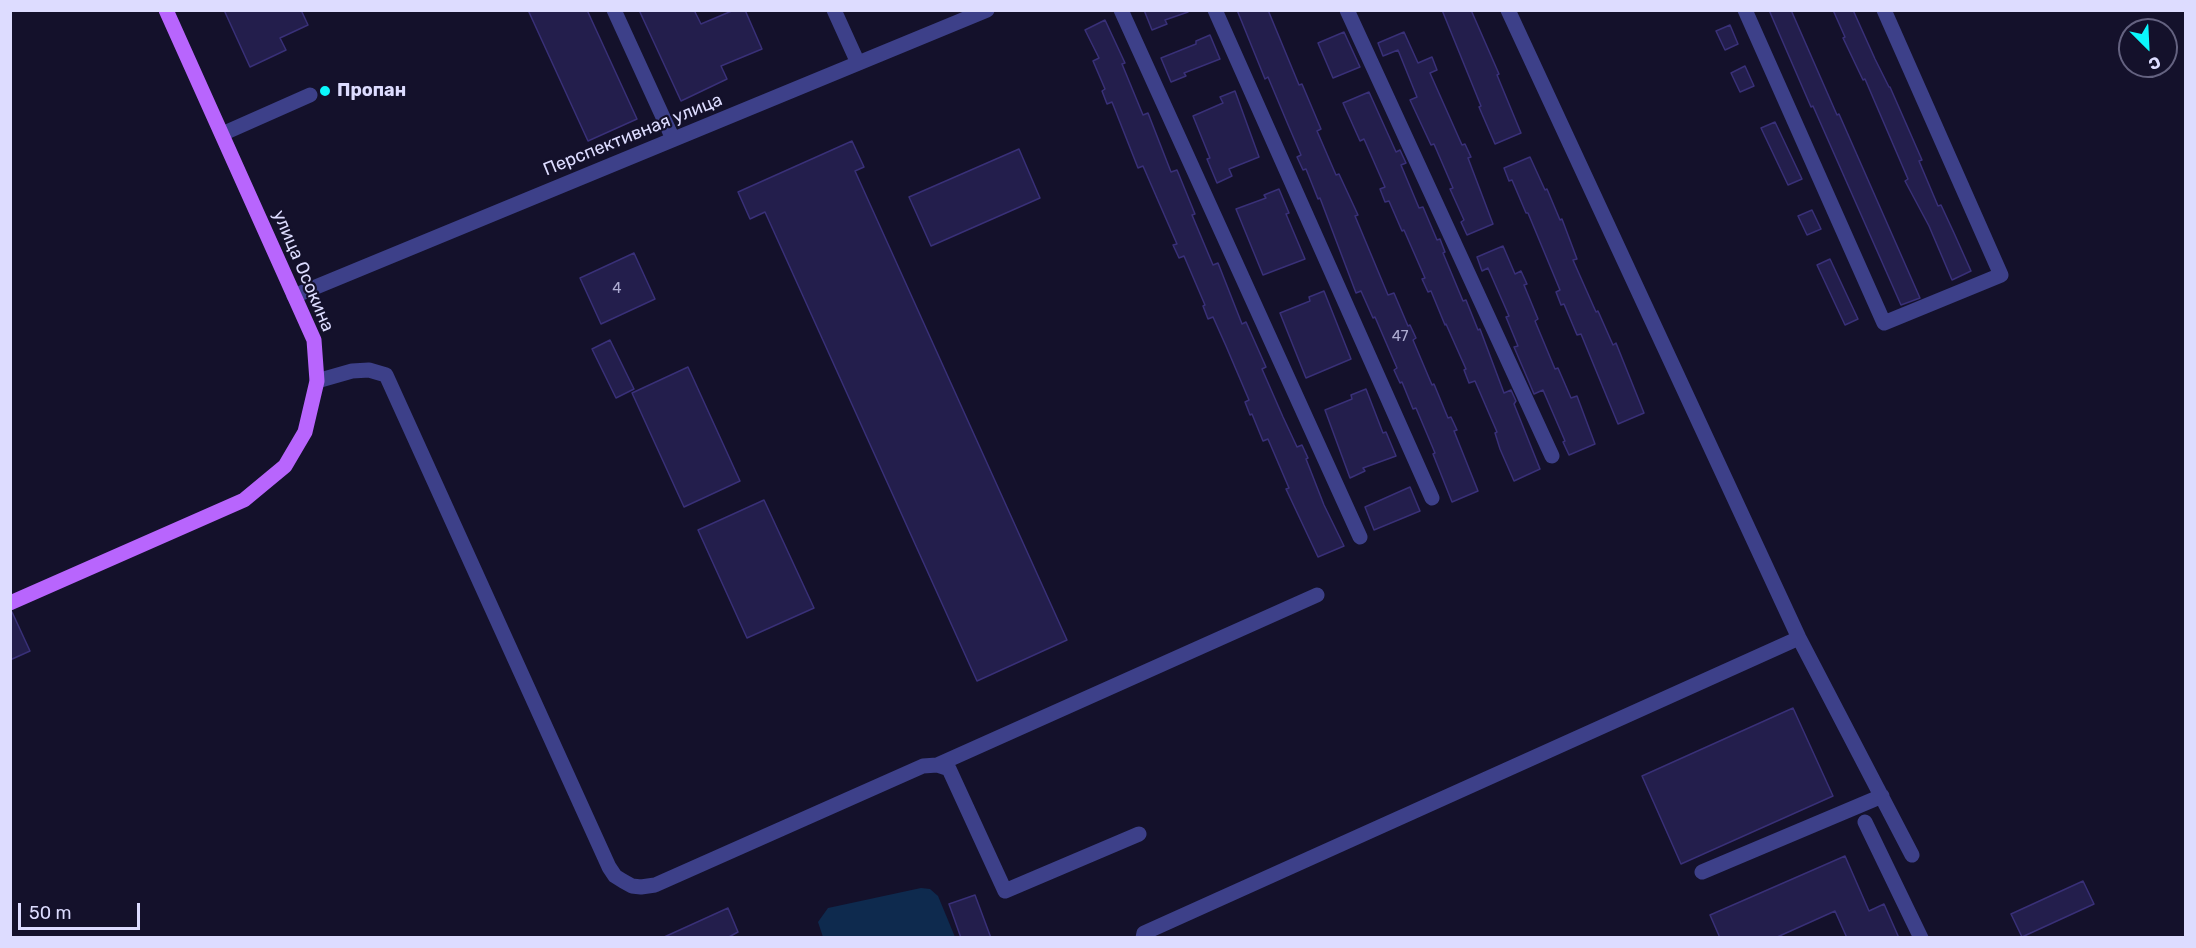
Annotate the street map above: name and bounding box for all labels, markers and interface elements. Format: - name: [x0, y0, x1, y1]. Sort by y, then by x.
- north arrow: [2118, 18, 2178, 78]
- text: С: [2146, 52, 2164, 74]
- place label: Пропан: [337, 80, 406, 102]
- marker: Пропан: [318, 84, 332, 98]
- street label: Перспективная улица: [540, 89, 726, 181]
- street label: улица Осокина: [268, 207, 338, 335]
- house number: 4: [612, 280, 622, 298]
- house number: 47: [1392, 328, 1408, 346]
- scale bar: [21, 891, 142, 929]
- text: 50 m: [29, 902, 72, 924]

